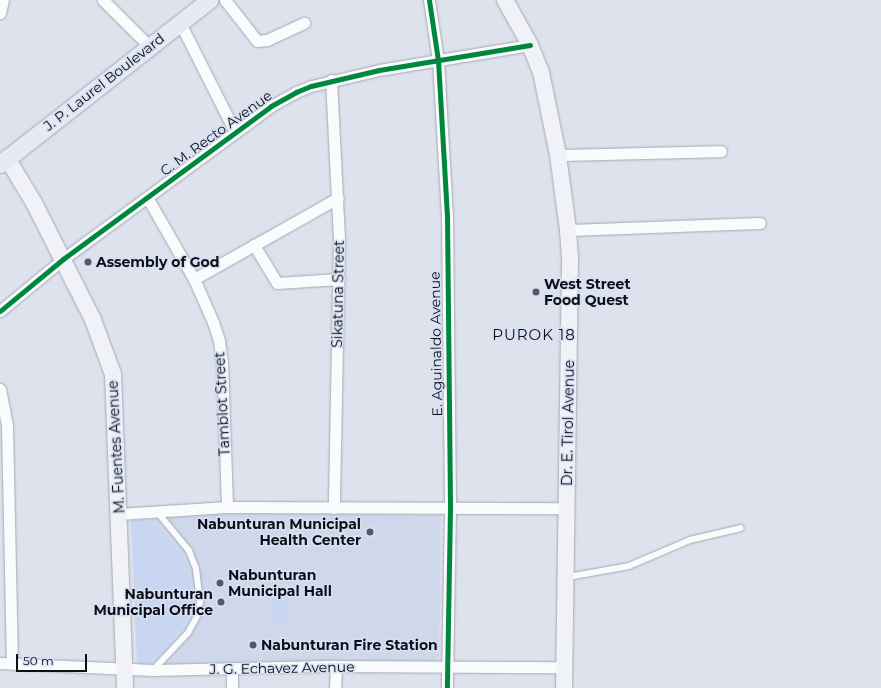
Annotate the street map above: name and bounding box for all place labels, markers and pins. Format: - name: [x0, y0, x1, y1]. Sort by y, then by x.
- place label: Assembly of God: [96, 254, 219, 270]
- marker: Assembly of God: [83, 257, 93, 267]
- place label: West Street Food Quest: [544, 276, 631, 308]
- marker: West Street Food Quest: [531, 287, 541, 297]
- place label: Nabunturan Municipal Health Center: [197, 516, 361, 548]
- marker: Nabunturan Municipal Health Center: [364, 526, 376, 538]
- place label: Nabunturan Municipal Hall: [228, 567, 332, 600]
- marker: Nabunturan Municipal Hall: [215, 578, 225, 588]
- place label: Nabunturan Municipal Office: [93, 586, 213, 618]
- marker: Nabunturan Municipal Office: [216, 597, 226, 607]
- place label: Nabunturan Fire Station: [261, 637, 438, 653]
- marker: Nabunturan Fire Station: [248, 640, 258, 650]

